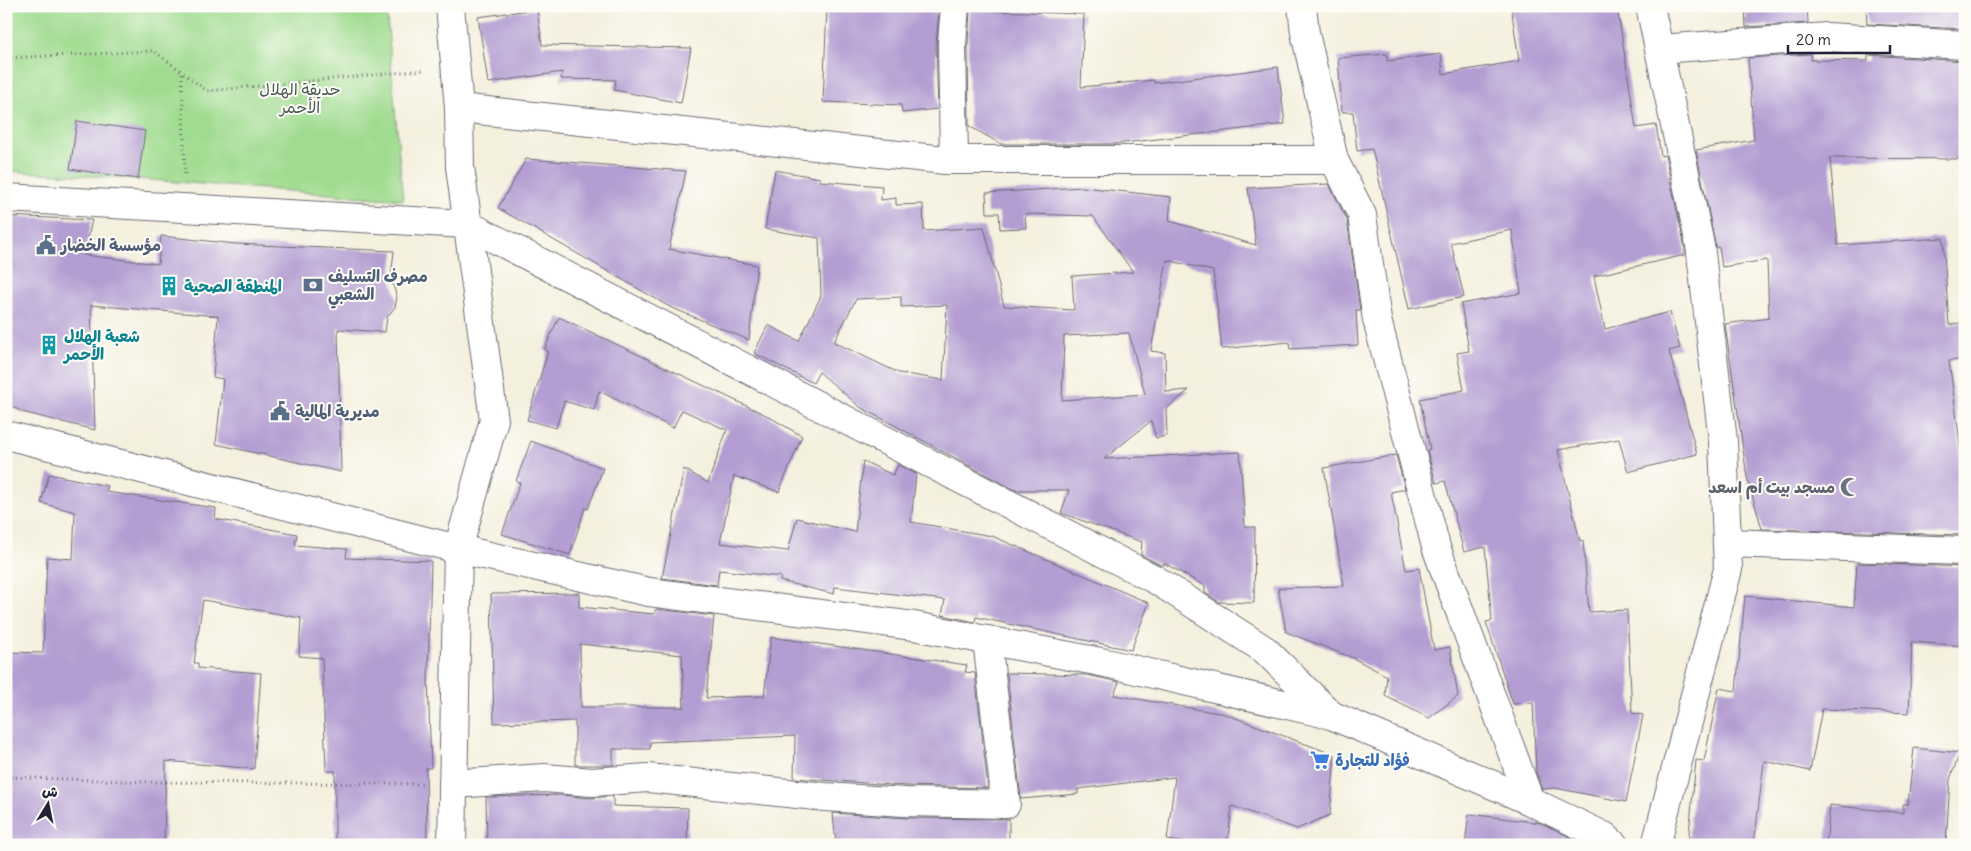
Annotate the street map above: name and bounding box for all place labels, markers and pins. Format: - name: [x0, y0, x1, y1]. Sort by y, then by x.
- public building icon: مؤسسة الخضار: [35, 234, 57, 256]
- place label: مؤسسة الخضار: [59, 235, 161, 256]
- place label: مصرف التسليف الشعبي: [328, 266, 428, 309]
- bank icon: مصرف التسليف الشعبي: [302, 274, 324, 296]
- building icon: المنطقة الصحية: [158, 275, 180, 297]
- place label: المنطقة الصحية: [184, 276, 282, 296]
- place label: شعبة الهلال الأحمر: [62, 326, 140, 364]
- building icon: شعبة الهلال الأحمر: [38, 334, 60, 356]
- public building icon: مديرية المالية: [269, 400, 291, 422]
- place label: مديرية المالية: [295, 401, 380, 421]
- mosque icon: مسجد بيت أم اسعد: [1839, 476, 1861, 498]
- place label: مسجد بيت أم اسعد: [1708, 477, 1835, 500]
- supermarket icon: فؤاد للتجارة: [1309, 749, 1331, 771]
- place label: فؤاد للتجارة: [1335, 750, 1410, 771]

